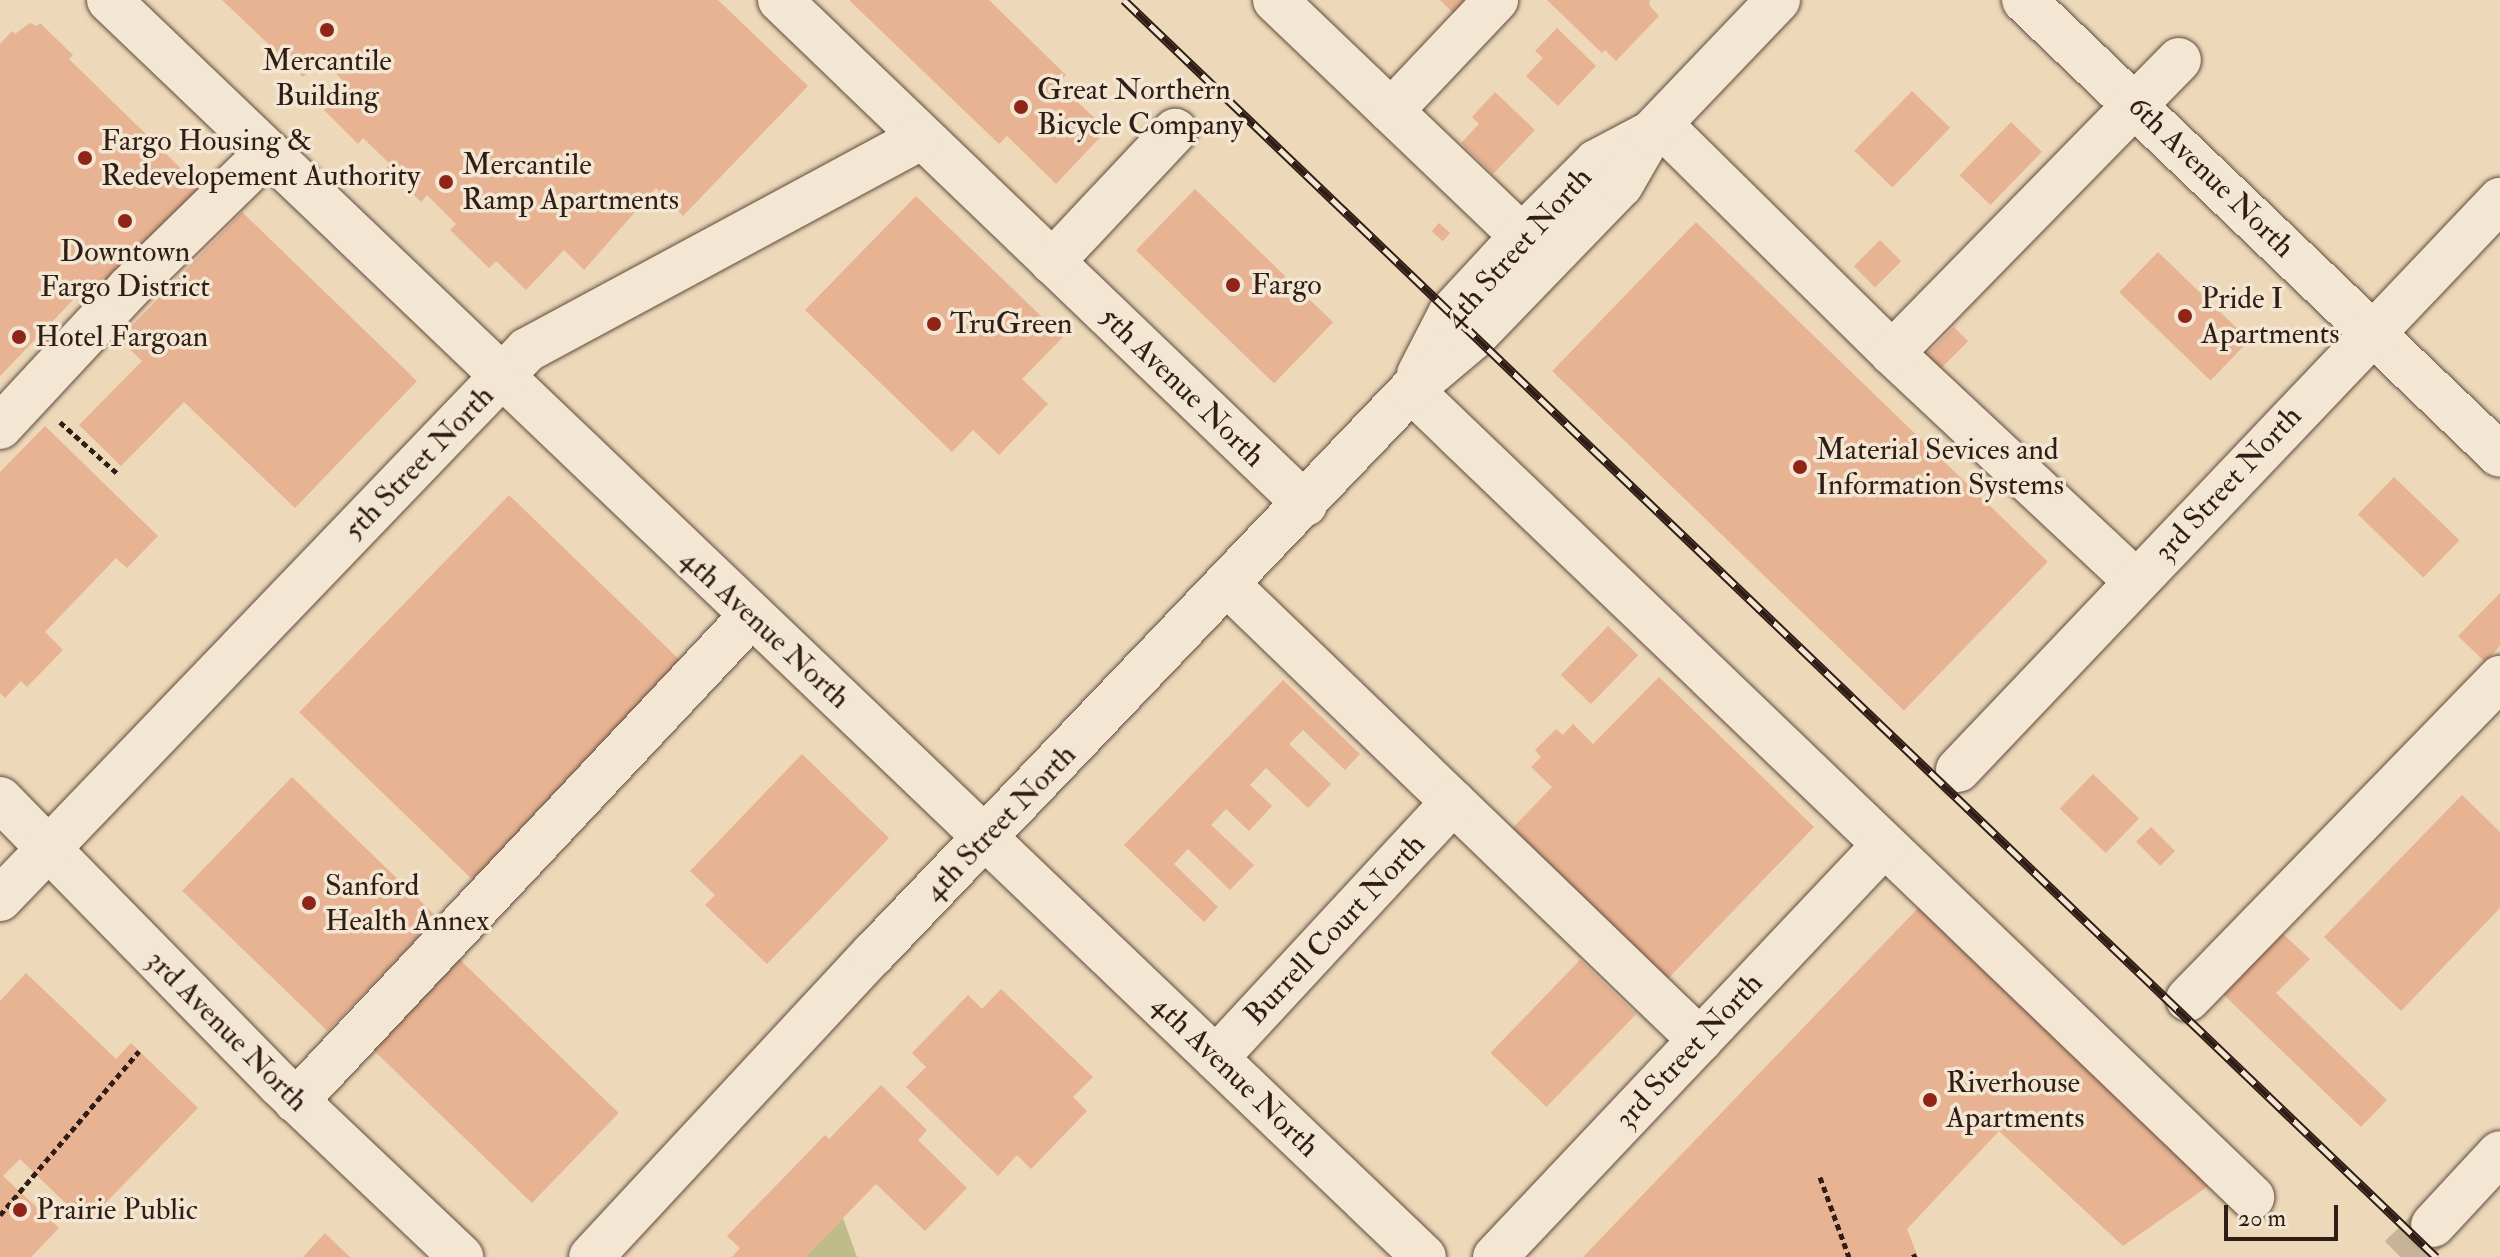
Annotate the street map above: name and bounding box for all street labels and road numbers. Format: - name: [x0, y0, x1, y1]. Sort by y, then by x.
- street label: 6th Avenue North: [2120, 89, 2302, 265]
- street label: 4th Street North: [1436, 160, 1600, 336]
- street label: 5th Avenue North: [1092, 299, 1272, 475]
- street label: 5th Street North: [336, 378, 502, 548]
- street label: 3rd Street North: [2147, 399, 2309, 569]
- street label: 4th Avenue North: [673, 541, 857, 717]
- street label: 4th Street North: [916, 737, 1084, 909]
- street label: Burrell Court North: [1237, 827, 1433, 1033]
- street label: 3rd Avenue North: [139, 943, 315, 1119]
- street label: 3rd Street North: [1608, 966, 1770, 1136]
- street label: 4th Avenue North: [1144, 987, 1326, 1165]

